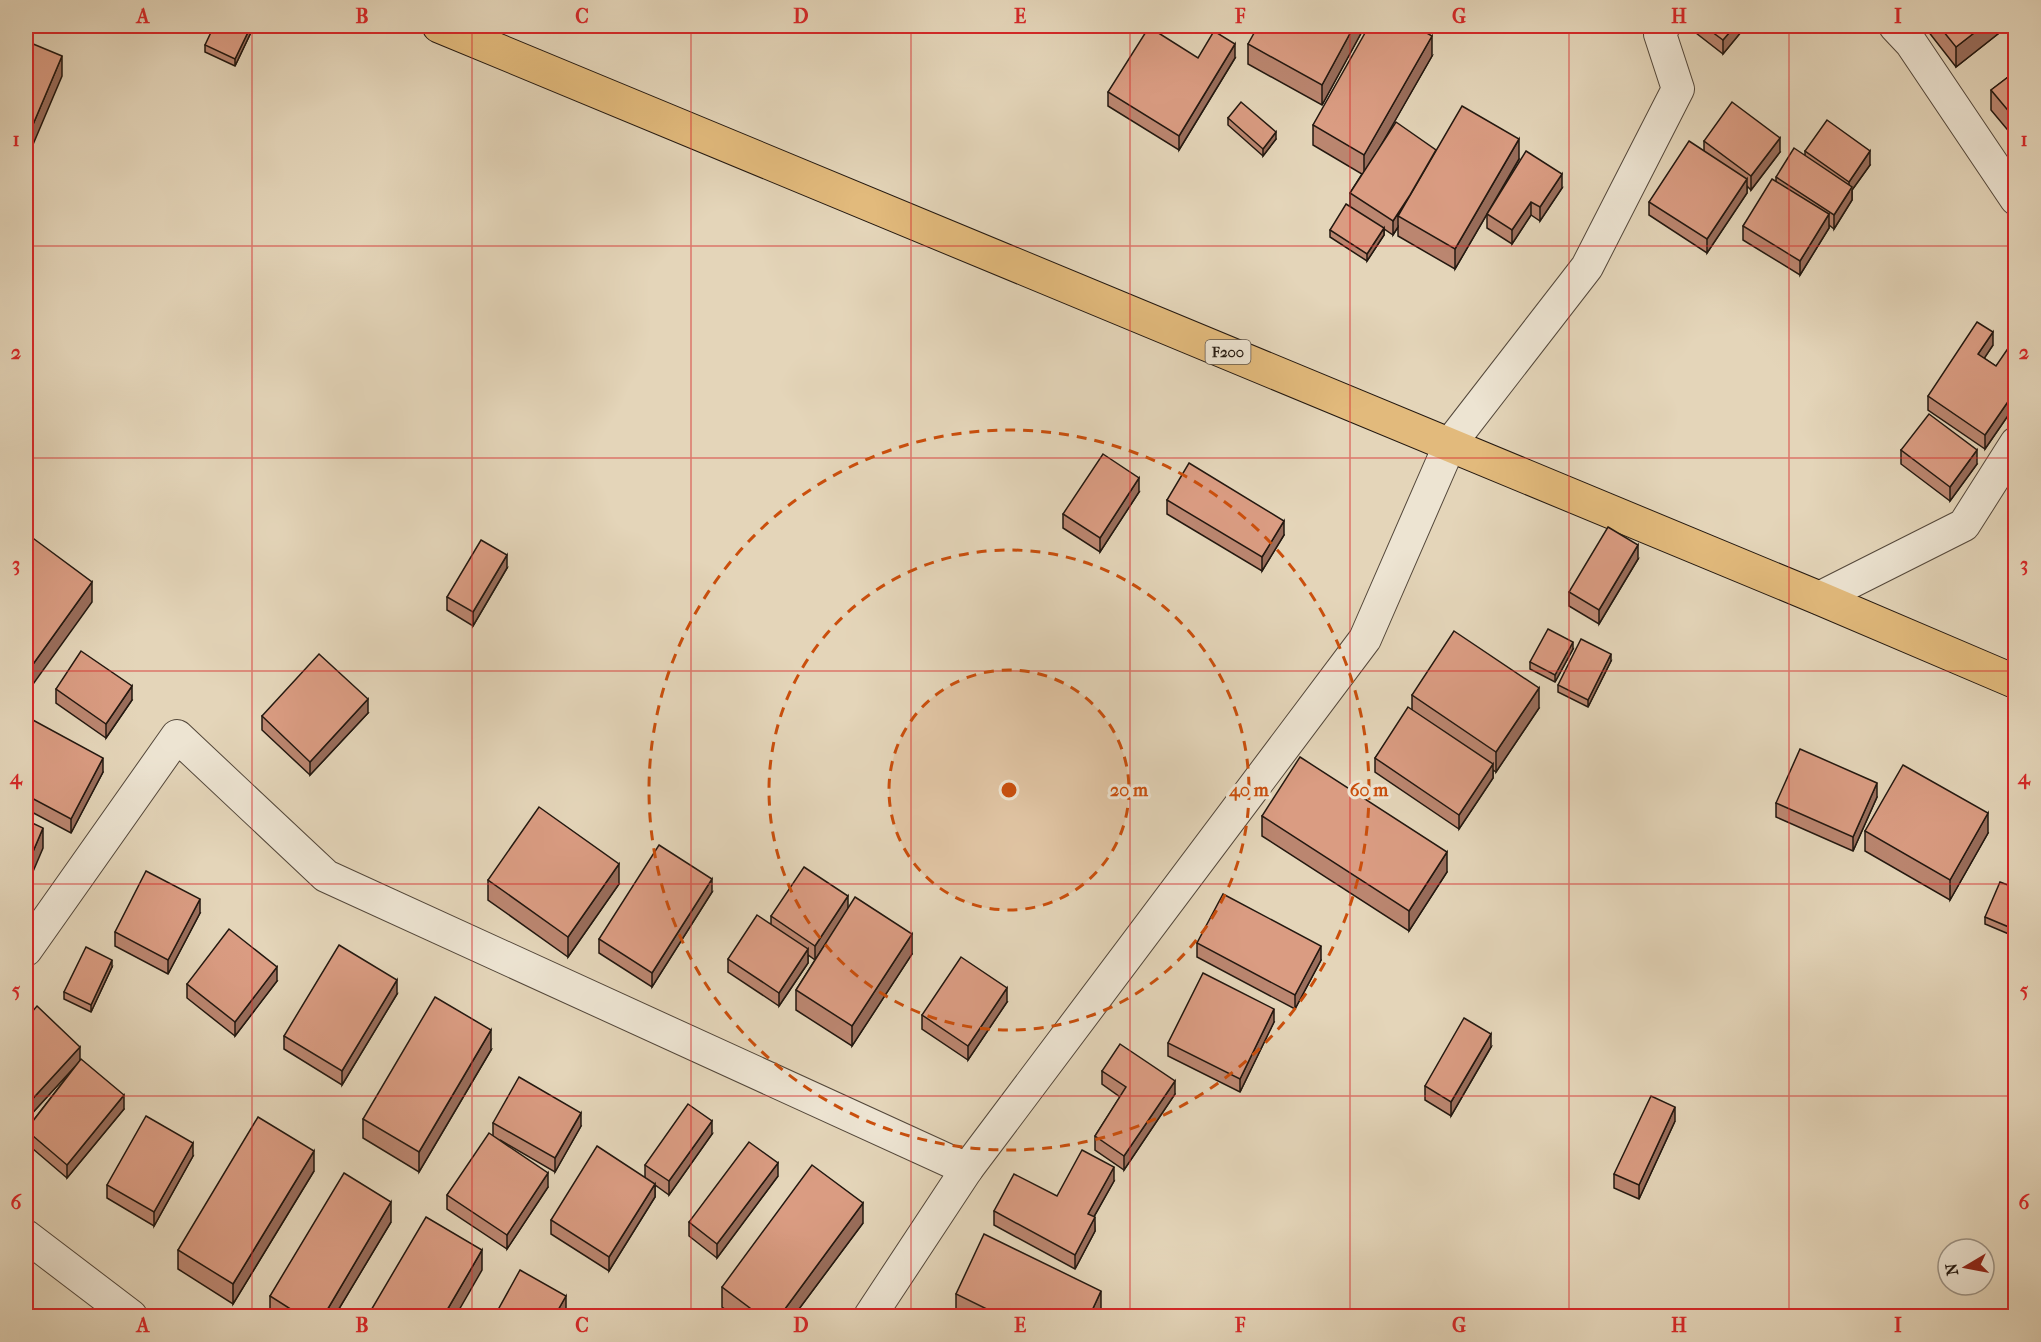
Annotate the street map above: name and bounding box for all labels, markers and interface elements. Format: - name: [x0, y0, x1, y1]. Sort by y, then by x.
- text: A: [135, 5, 151, 28]
- text: B: [355, 5, 369, 28]
- text: C: [575, 5, 589, 28]
- text: D: [793, 5, 809, 28]
- text: E: [1014, 5, 1026, 28]
- text: F: [1234, 5, 1246, 28]
- text: G: [1452, 5, 1466, 28]
- text: H: [1671, 5, 1687, 28]
- text: I: [1894, 5, 1902, 28]
- text: 1: [12, 128, 20, 151]
- text: 1: [2020, 128, 2028, 151]
- road number: F200: [1206, 340, 1250, 364]
- text: 2: [11, 341, 21, 364]
- text: 2: [2019, 341, 2029, 364]
- text: 3: [12, 553, 20, 576]
- text: 3: [2020, 553, 2028, 576]
- text: 4: [9, 766, 23, 790]
- text: 4: [2017, 766, 2031, 790]
- centre of rings: [999, 780, 1019, 800]
- text: 20 m: [1110, 780, 1149, 801]
- text: 40 m: [1228, 780, 1270, 801]
- text: 60 m: [1350, 780, 1389, 801]
- text: 5: [12, 979, 21, 1002]
- text: 5: [2020, 979, 2029, 1002]
- text: 6: [11, 1191, 23, 1214]
- text: 6: [2019, 1191, 2031, 1214]
- north arrow: [1936, 1237, 1996, 1297]
- text: N: [1941, 1261, 1962, 1277]
- text: A: [135, 1314, 151, 1337]
- text: B: [355, 1314, 369, 1337]
- text: C: [575, 1314, 589, 1337]
- text: D: [793, 1314, 809, 1337]
- text: E: [1014, 1314, 1026, 1337]
- text: F: [1234, 1314, 1246, 1337]
- text: G: [1452, 1314, 1466, 1337]
- text: H: [1671, 1314, 1687, 1337]
- text: I: [1894, 1314, 1902, 1337]

